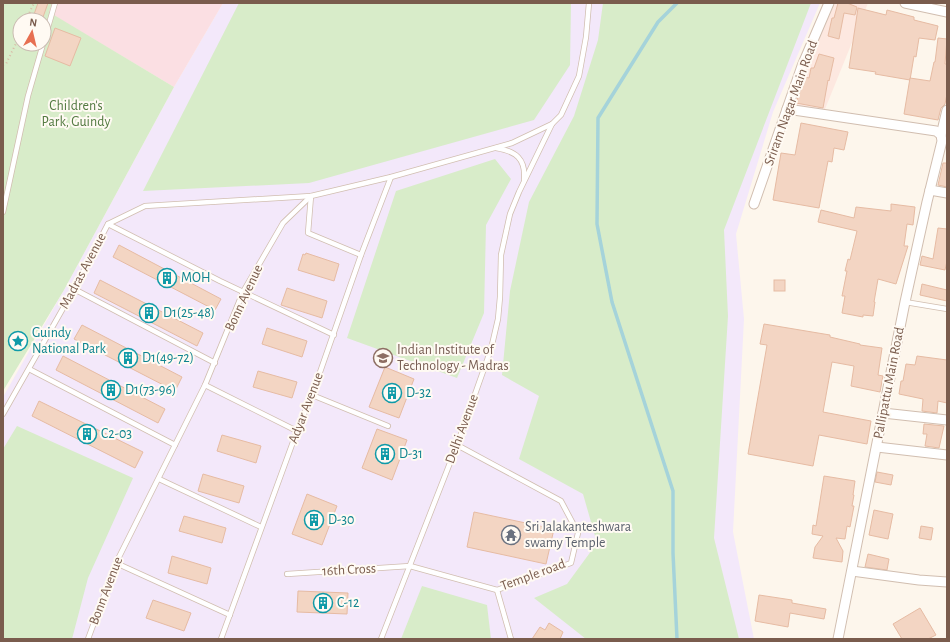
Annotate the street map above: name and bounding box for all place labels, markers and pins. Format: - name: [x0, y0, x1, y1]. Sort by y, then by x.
- building icon: MOH: [156, 267, 178, 289]
- place label: MOH: [181, 271, 211, 285]
- building icon: D1(25-48): [138, 302, 160, 324]
- place label: D1(25-48): [163, 306, 215, 320]
- place label: Guindy National Park: [32, 326, 107, 356]
- place icon: Guindy National Park: [7, 330, 29, 352]
- place label: Indian Institute of Technology - Madras: [397, 343, 509, 373]
- building icon: D1(49-72): [117, 347, 139, 369]
- school or university icon: Indian Institute of Technology - Madras: [372, 347, 394, 369]
- place label: D1(49-72): [142, 351, 194, 365]
- building icon: D1(73-96): [100, 379, 122, 401]
- building icon: D-32: [381, 382, 403, 404]
- place label: D1(73-96): [125, 383, 176, 397]
- place label: D-32: [406, 386, 431, 400]
- building icon: C2-03: [76, 423, 98, 445]
- place label: C2-03: [101, 427, 132, 441]
- building icon: D-31: [374, 443, 396, 465]
- place label: D-31: [399, 447, 423, 461]
- building icon: D-30: [303, 509, 325, 531]
- place label: D-30: [328, 513, 355, 527]
- place label: Sri Jalakanteshwara swamy Temple: [525, 520, 632, 550]
- temple icon: Sri Jalakanteshwara swamy Temple: [500, 524, 522, 546]
- building icon: C-12: [312, 592, 334, 614]
- place label: C-12: [337, 596, 359, 610]

